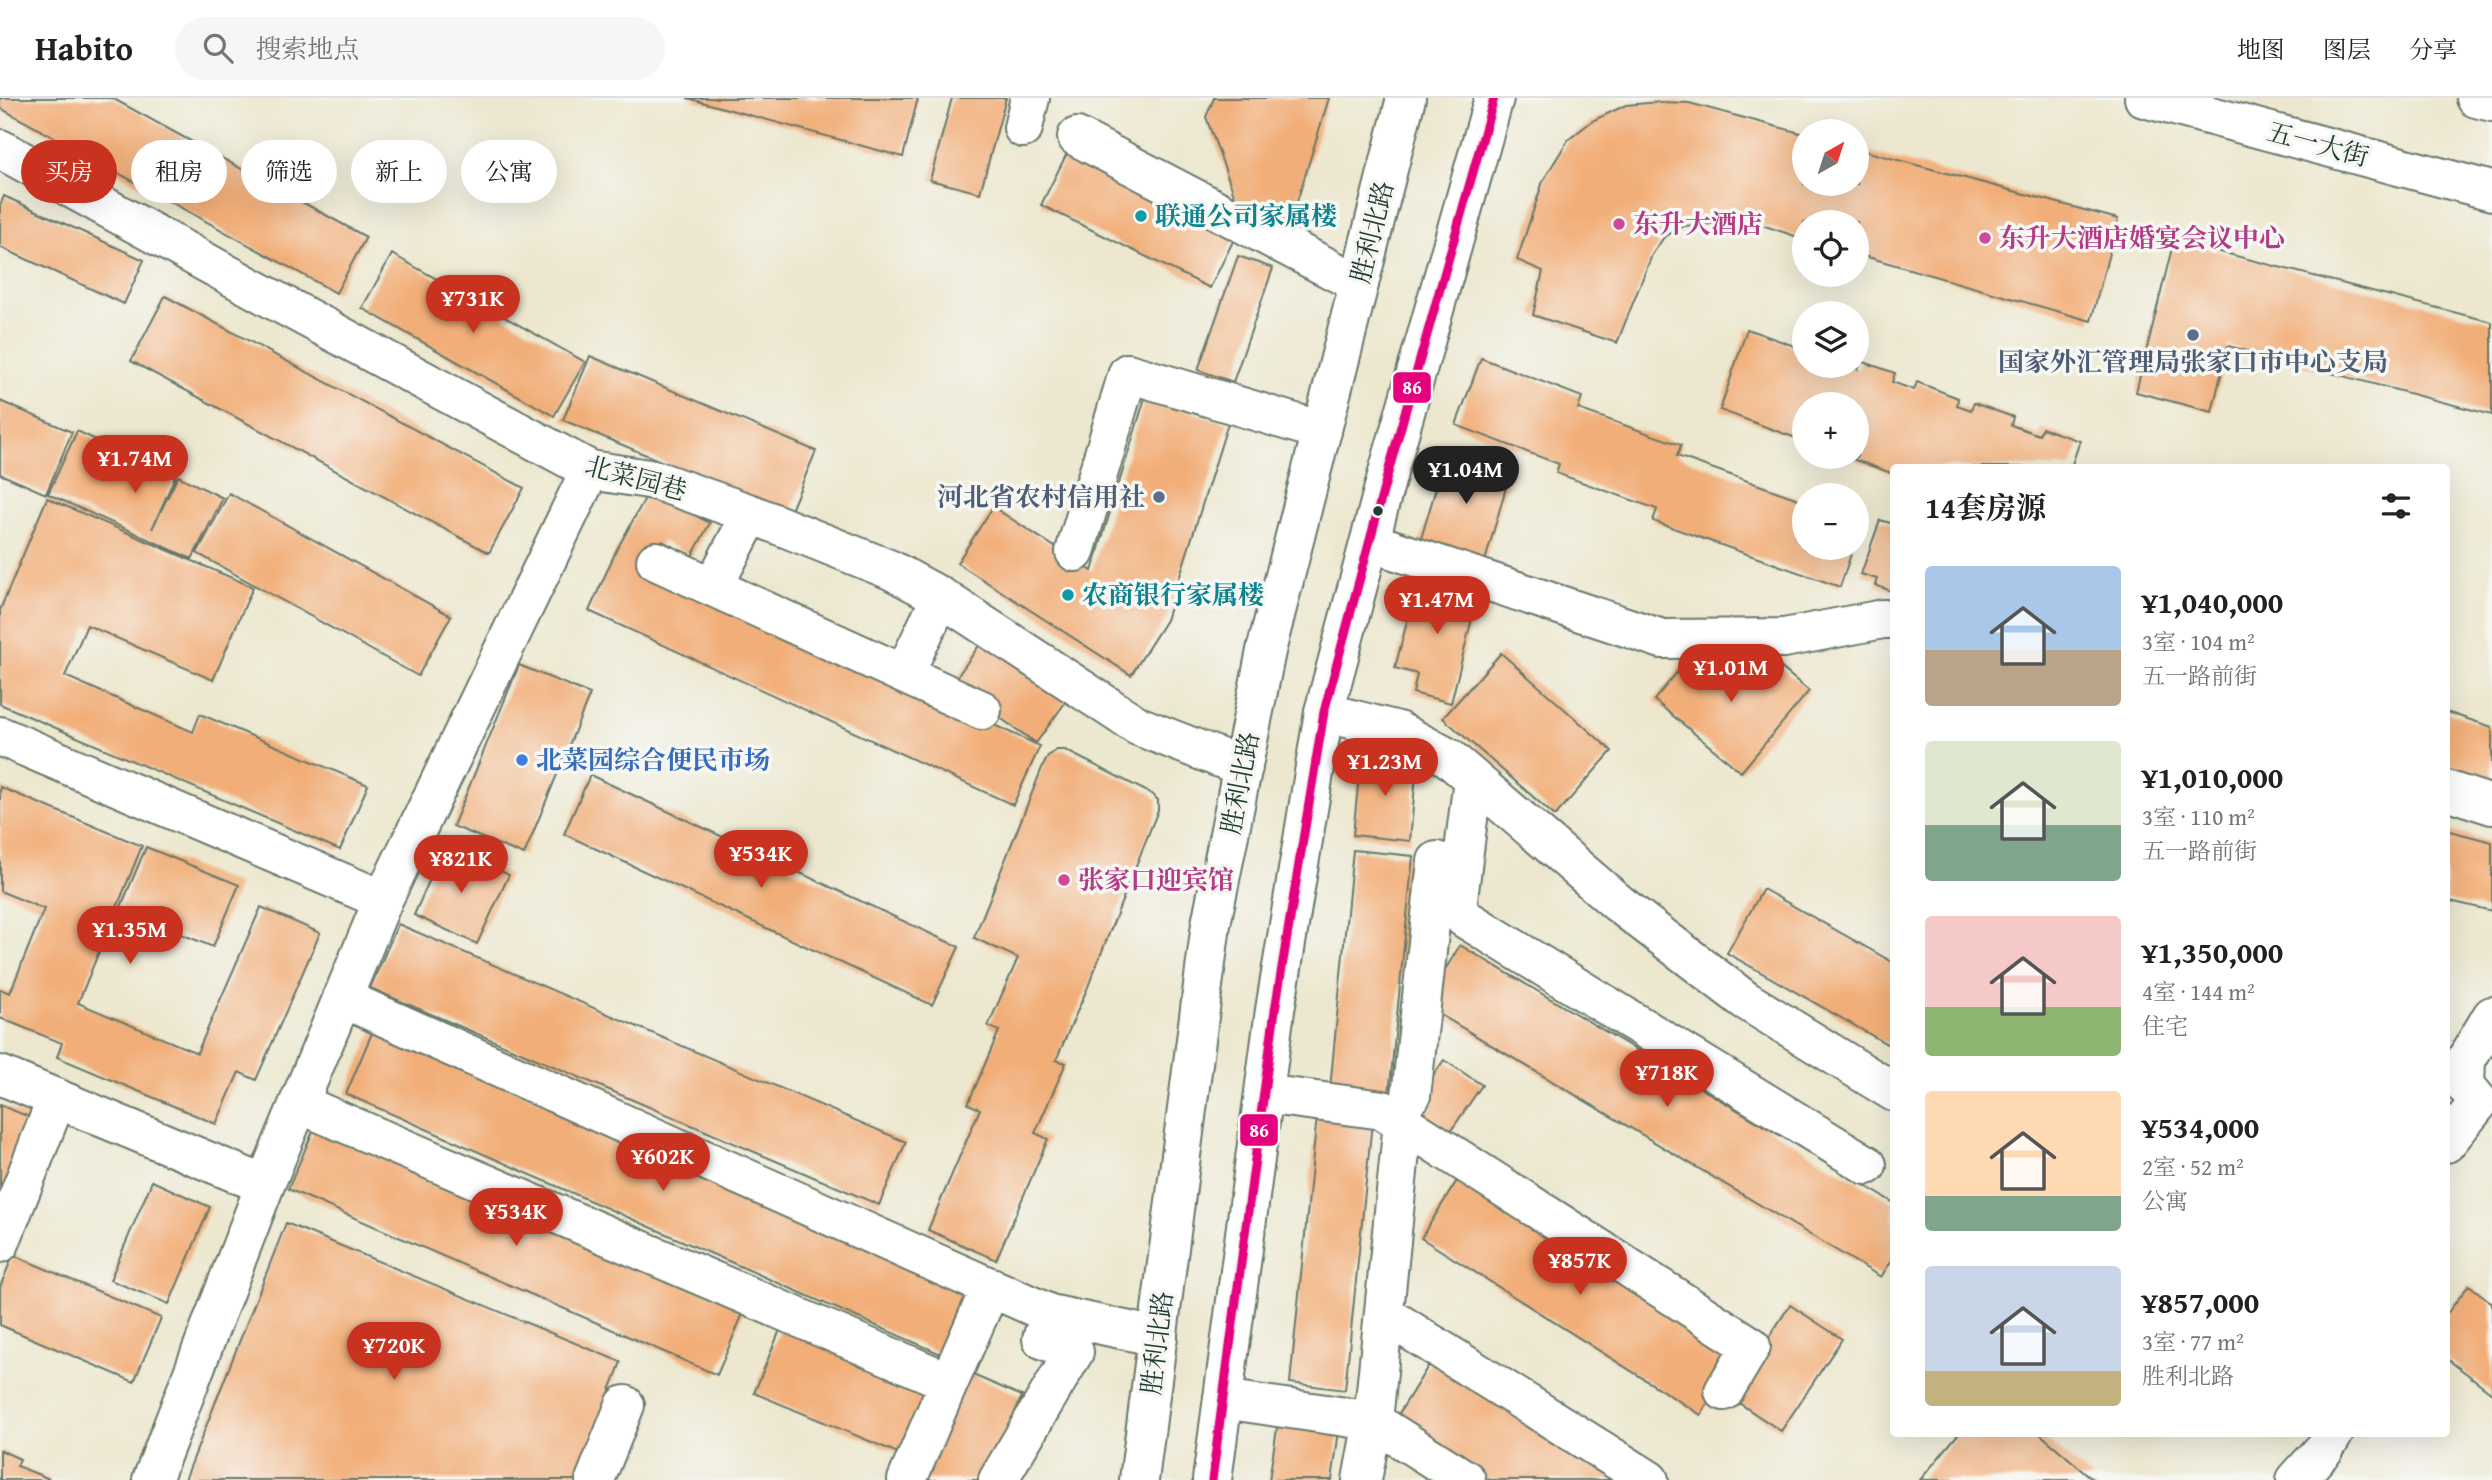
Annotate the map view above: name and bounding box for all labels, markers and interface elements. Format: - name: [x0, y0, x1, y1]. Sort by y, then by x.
- search box: [175, 17, 665, 80]
- text: Habito: [35, 24, 133, 72]
- icon: search: [199, 29, 237, 67]
- text: 搜索地点: [255, 29, 359, 68]
- text: 地图: [2237, 32, 2285, 67]
- text: 图层: [2323, 32, 2371, 67]
- text: 分享: [2409, 32, 2457, 67]
- street label: 五一大街: [2263, 111, 2373, 176]
- north arrow: [1792, 119, 1869, 196]
- map controls: [1792, 119, 1869, 560]
- chip: 买房: [21, 140, 117, 203]
- chip: 租房: [131, 140, 227, 203]
- chip: 筛选: [241, 140, 337, 203]
- chip: 新上: [351, 140, 447, 203]
- chip: 公寓: [461, 140, 557, 203]
- street label: 胜利北路: [1340, 177, 1403, 287]
- place label: 联通公司家属楼: [1155, 196, 1337, 235]
- place label: 东升大酒店: [1633, 204, 1763, 243]
- marker: 联通公司家属楼: [1133, 208, 1149, 224]
- button: locate: [1792, 210, 1869, 287]
- marker: 东升大酒店: [1611, 216, 1627, 232]
- place label: 东升大酒店婚宴会议中心: [1999, 218, 2285, 257]
- marker: 东升大酒店婚宴会议中心: [1977, 230, 1993, 246]
- pin: ¥731K: [424, 275, 522, 335]
- text: ¥731K: [442, 281, 504, 314]
- button: layers: [1792, 301, 1869, 378]
- marker: 国家外汇管理局张家口市中心支局: [2185, 327, 2201, 343]
- place label: 国家外汇管理局张家口市中心支局: [1998, 342, 2388, 381]
- line badge: 86: [1392, 371, 1432, 404]
- text: 86: [1402, 373, 1422, 401]
- button: +: [1792, 392, 1869, 469]
- pin: ¥1.74M: [78, 436, 192, 495]
- text: ¥1.74M: [98, 441, 172, 474]
- street label: 北菜园巷: [581, 445, 691, 510]
- pin: ¥1.04M: [1409, 446, 1523, 506]
- text: ¥1.04M: [1429, 452, 1503, 485]
- place label: 河北省农村信用社: [937, 477, 1145, 516]
- button: −: [1792, 483, 1869, 560]
- text: 14套房源: [1925, 485, 2046, 529]
- icon: filters: [2377, 487, 2415, 525]
- marker: 河北省农村信用社: [1151, 489, 1167, 505]
- unlabelled marker: [1371, 504, 1385, 518]
- place label: 农商银行家属楼: [1082, 575, 1264, 614]
- pin: ¥1.47M: [1380, 576, 1494, 636]
- text: ¥1,040,000: [2142, 580, 2283, 624]
- text: ¥1.47M: [1400, 582, 1474, 615]
- marker: 农商银行家属楼: [1060, 587, 1076, 603]
- icon: home: [1981, 594, 2065, 678]
- text: 3室 · 104 m²: [2142, 625, 2255, 658]
- pin: ¥1.01M: [1674, 644, 1788, 704]
- text: ¥1.01M: [1694, 650, 1768, 683]
- text: 五一路前街: [2142, 659, 2257, 692]
- street label: 胜利北路: [1210, 728, 1269, 838]
- pin: ¥1.23M: [1328, 738, 1442, 798]
- place label: 北菜园综合便民市场: [536, 740, 770, 779]
- text: ¥1.23M: [1348, 744, 1422, 777]
- marker: 北菜园综合便民市场: [514, 752, 530, 768]
- text: ¥1,010,000: [2142, 755, 2283, 799]
- icon: home: [1981, 769, 2065, 853]
- text: 3室 · 110 m²: [2142, 800, 2255, 833]
- pin: ¥534K: [712, 830, 810, 890]
- text: 五一路前街: [2142, 834, 2257, 867]
- pin: ¥821K: [412, 836, 510, 895]
- text: ¥534K: [730, 836, 792, 869]
- text: ¥821K: [430, 841, 492, 874]
- place label: 张家口迎宾馆: [1078, 860, 1234, 899]
- marker: 张家口迎宾馆: [1056, 872, 1072, 888]
- pin: ¥1.35M: [73, 906, 187, 966]
- text: ¥1.35M: [93, 912, 167, 945]
- text: ¥1,350,000: [2142, 930, 2283, 974]
- icon: home: [1981, 944, 2065, 1028]
- text: 4室 · 144 m²: [2142, 975, 2255, 1008]
- text: 住宅: [2142, 1009, 2188, 1042]
- pin: ¥718K: [1618, 1049, 1716, 1109]
- text: ¥718K: [1636, 1055, 1698, 1088]
- text: ¥534,000: [2142, 1105, 2259, 1149]
- line badge: 86: [1239, 1113, 1279, 1147]
- text: 86: [1249, 1116, 1269, 1144]
- icon: home: [1981, 1119, 2065, 1203]
- pin: ¥602K: [614, 1134, 712, 1193]
- text: ¥602K: [632, 1139, 694, 1172]
- text: 2室 · 52 m²: [2142, 1150, 2244, 1183]
- text: 公寓: [2142, 1184, 2188, 1217]
- pin: ¥534K: [467, 1188, 565, 1248]
- text: ¥534K: [485, 1194, 547, 1227]
- pin: ¥857K: [1531, 1238, 1629, 1297]
- text: ¥857K: [1549, 1243, 1611, 1276]
- text: ¥857,000: [2142, 1280, 2259, 1324]
- street label: 胜利北路: [1131, 1289, 1182, 1397]
- icon: home: [1981, 1294, 2065, 1378]
- pin: ¥720K: [345, 1322, 443, 1382]
- text: 3室 · 77 m²: [2142, 1325, 2244, 1358]
- text: ¥720K: [363, 1328, 425, 1361]
- text: 胜利北路: [2142, 1359, 2234, 1392]

